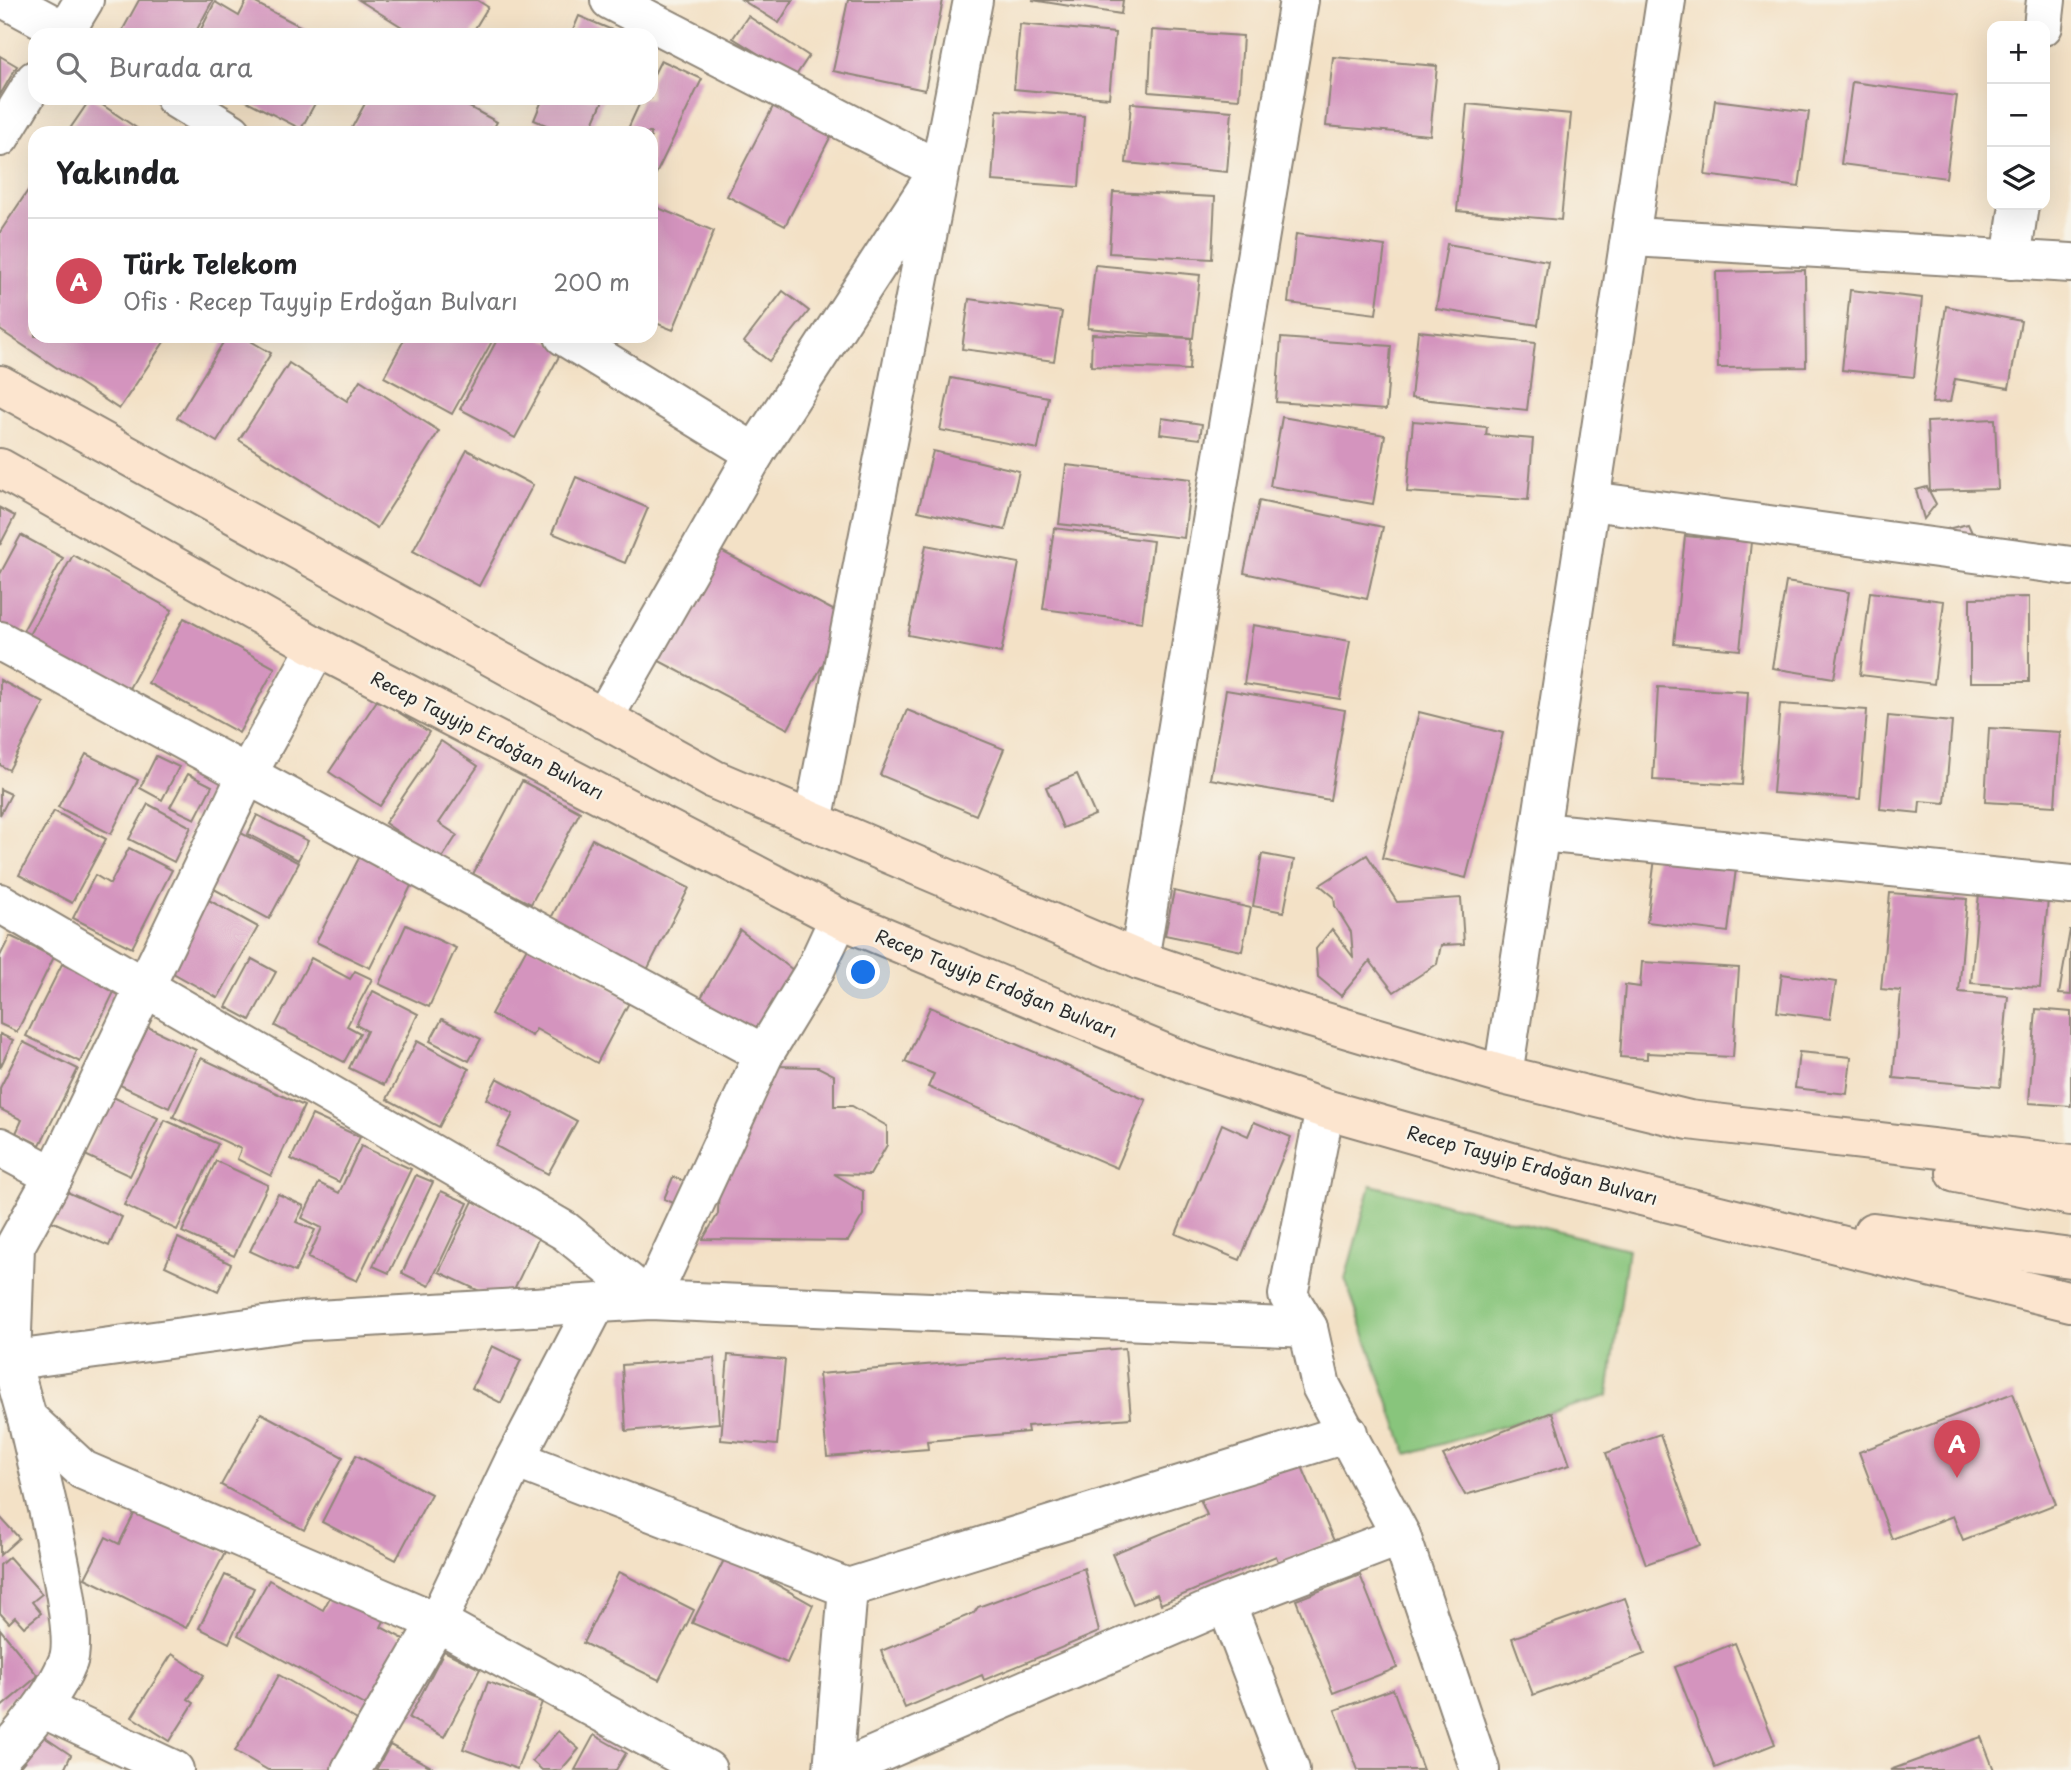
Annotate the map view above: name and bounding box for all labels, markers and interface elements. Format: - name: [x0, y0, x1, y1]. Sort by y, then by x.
- map controls: [1987, 21, 2050, 210]
- button: +: [1987, 21, 2050, 84]
- search box: [28, 28, 658, 105]
- text: Burada ara: [108, 47, 252, 86]
- icon: search: [52, 48, 90, 86]
- button: −: [1987, 84, 2050, 147]
- button: layers: [1987, 147, 2050, 210]
- text: Yakında: [56, 149, 179, 194]
- text: Türk Telekom: [123, 244, 298, 283]
- text: A: [70, 264, 88, 299]
- text: 200 m: [553, 264, 630, 299]
- text: Ofis · Recep Tayyip Erdoğan Bulvarı: [123, 283, 518, 318]
- street label: Recep Tayyip Erdoğan Bulvarı: [366, 664, 609, 805]
- street label: Recep Tayyip Erdoğan Bulvarı: [872, 922, 1122, 1044]
- your location: [846, 955, 880, 989]
- street label: Recep Tayyip Erdoğan Bulvarı: [1404, 1118, 1661, 1211]
- pin: A: [1934, 1420, 1980, 1478]

